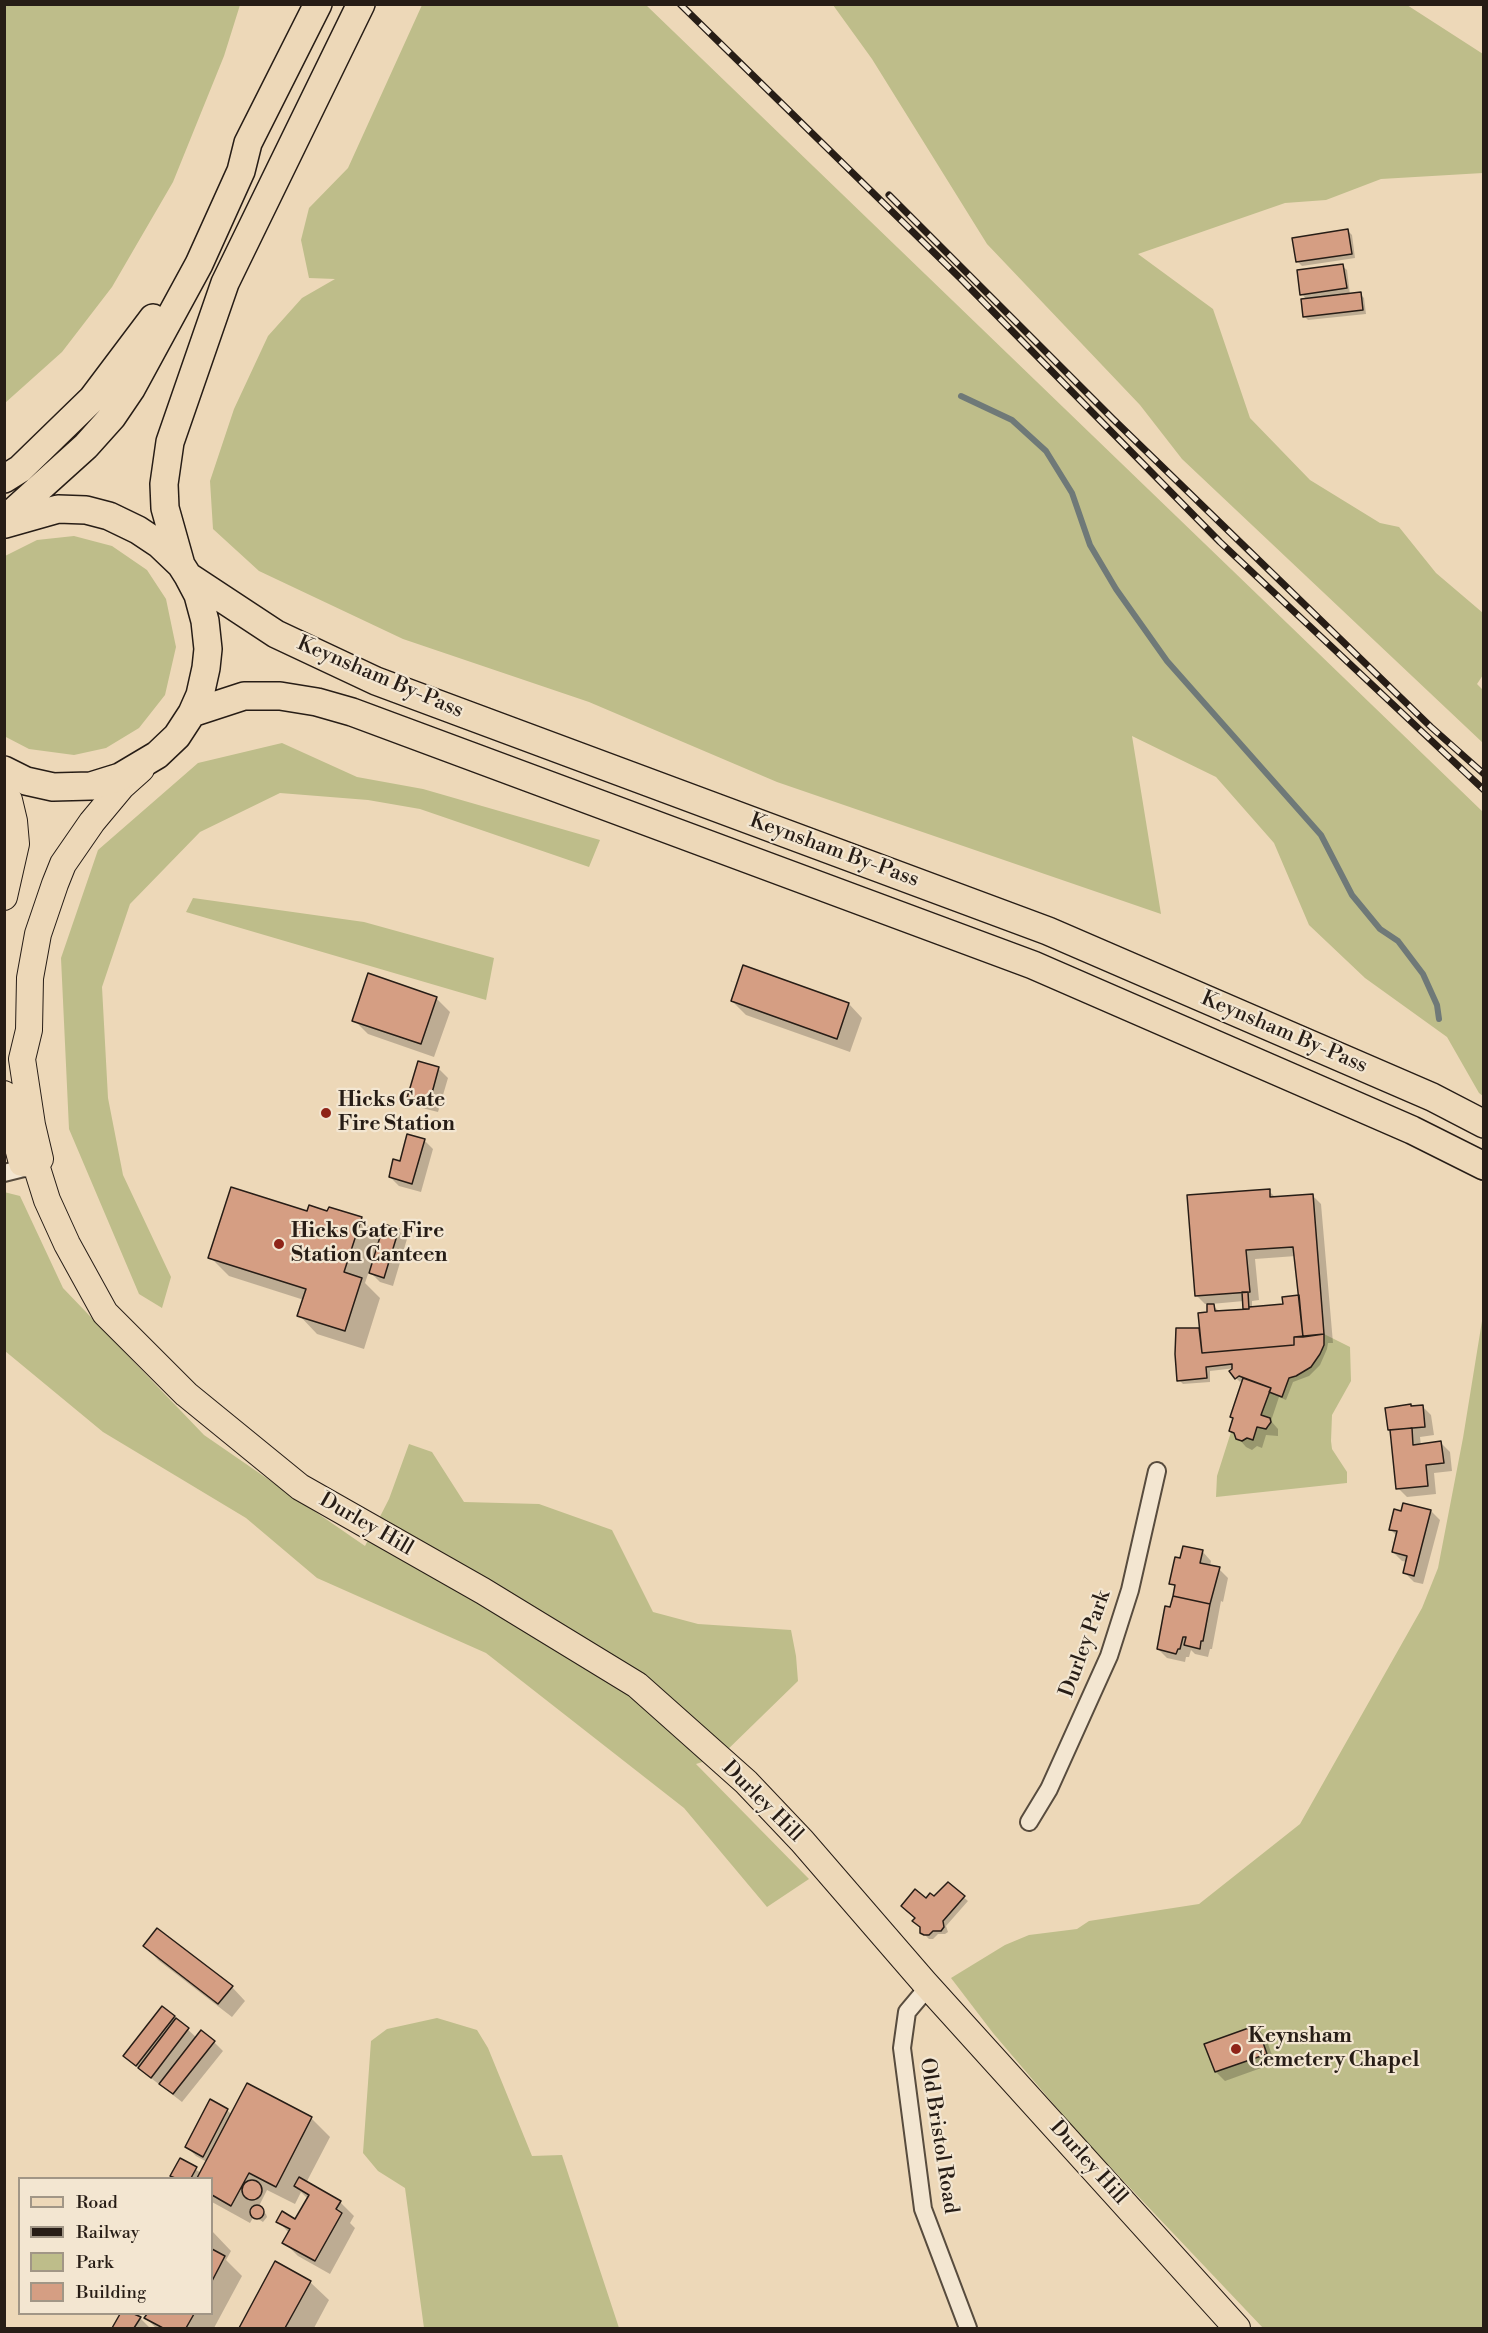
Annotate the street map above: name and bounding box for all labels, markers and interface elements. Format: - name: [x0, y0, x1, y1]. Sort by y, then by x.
- street label: Keynsham By-Pass: [293, 632, 467, 724]
- street label: Keynsham By-Pass: [746, 809, 922, 893]
- street label: Keynsham By-Pass: [1197, 987, 1371, 1079]
- place label: Hicks Gate Fire Station: [338, 1088, 455, 1138]
- marker: Hicks Gate Fire Station: [319, 1106, 333, 1120]
- place label: Hicks Gate Fire Station Canteen: [291, 1219, 447, 1269]
- marker: Hicks Gate Fire Station Canteen: [272, 1237, 286, 1251]
- street label: Durley Hill: [314, 1488, 418, 1562]
- street label: Durley Park: [1055, 1587, 1117, 1701]
- street label: Durley Hill: [716, 1756, 808, 1848]
- place label: Keynsham Cemetery Chapel: [1248, 2024, 1419, 2074]
- marker: Keynsham Cemetery Chapel: [1229, 2042, 1243, 2056]
- street label: Old Bristol Road: [913, 2056, 963, 2216]
- street label: Durley Hill: [1044, 2116, 1132, 2210]
- legend: [18, 2177, 213, 2315]
- text: Road: [76, 2191, 118, 2214]
- text: Railway: [76, 2221, 139, 2244]
- text: Park: [76, 2251, 113, 2274]
- text: Building: [76, 2281, 146, 2304]

